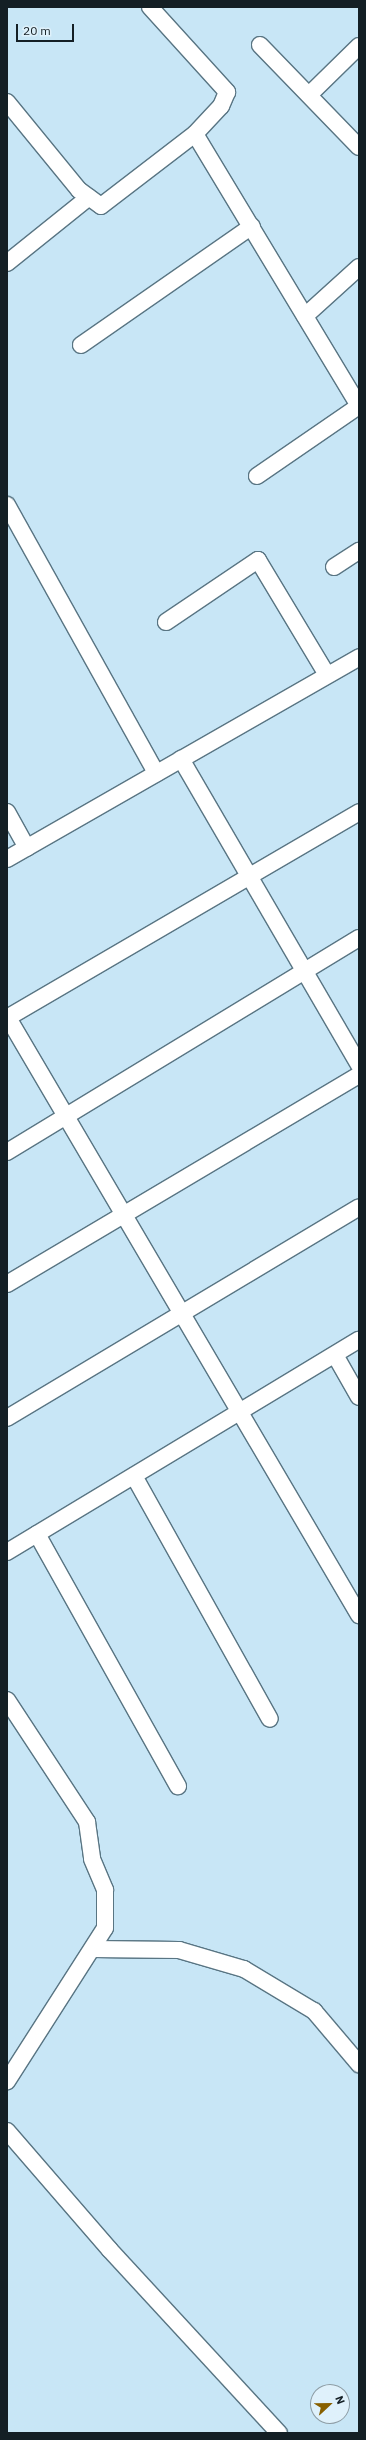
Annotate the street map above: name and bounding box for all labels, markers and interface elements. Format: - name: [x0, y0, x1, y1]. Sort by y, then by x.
- scale bar: [18, 16, 76, 42]
- text: 20 m: [23, 23, 51, 38]
- north arrow: [310, 2384, 350, 2424]
- text: N: [332, 2394, 348, 2406]

